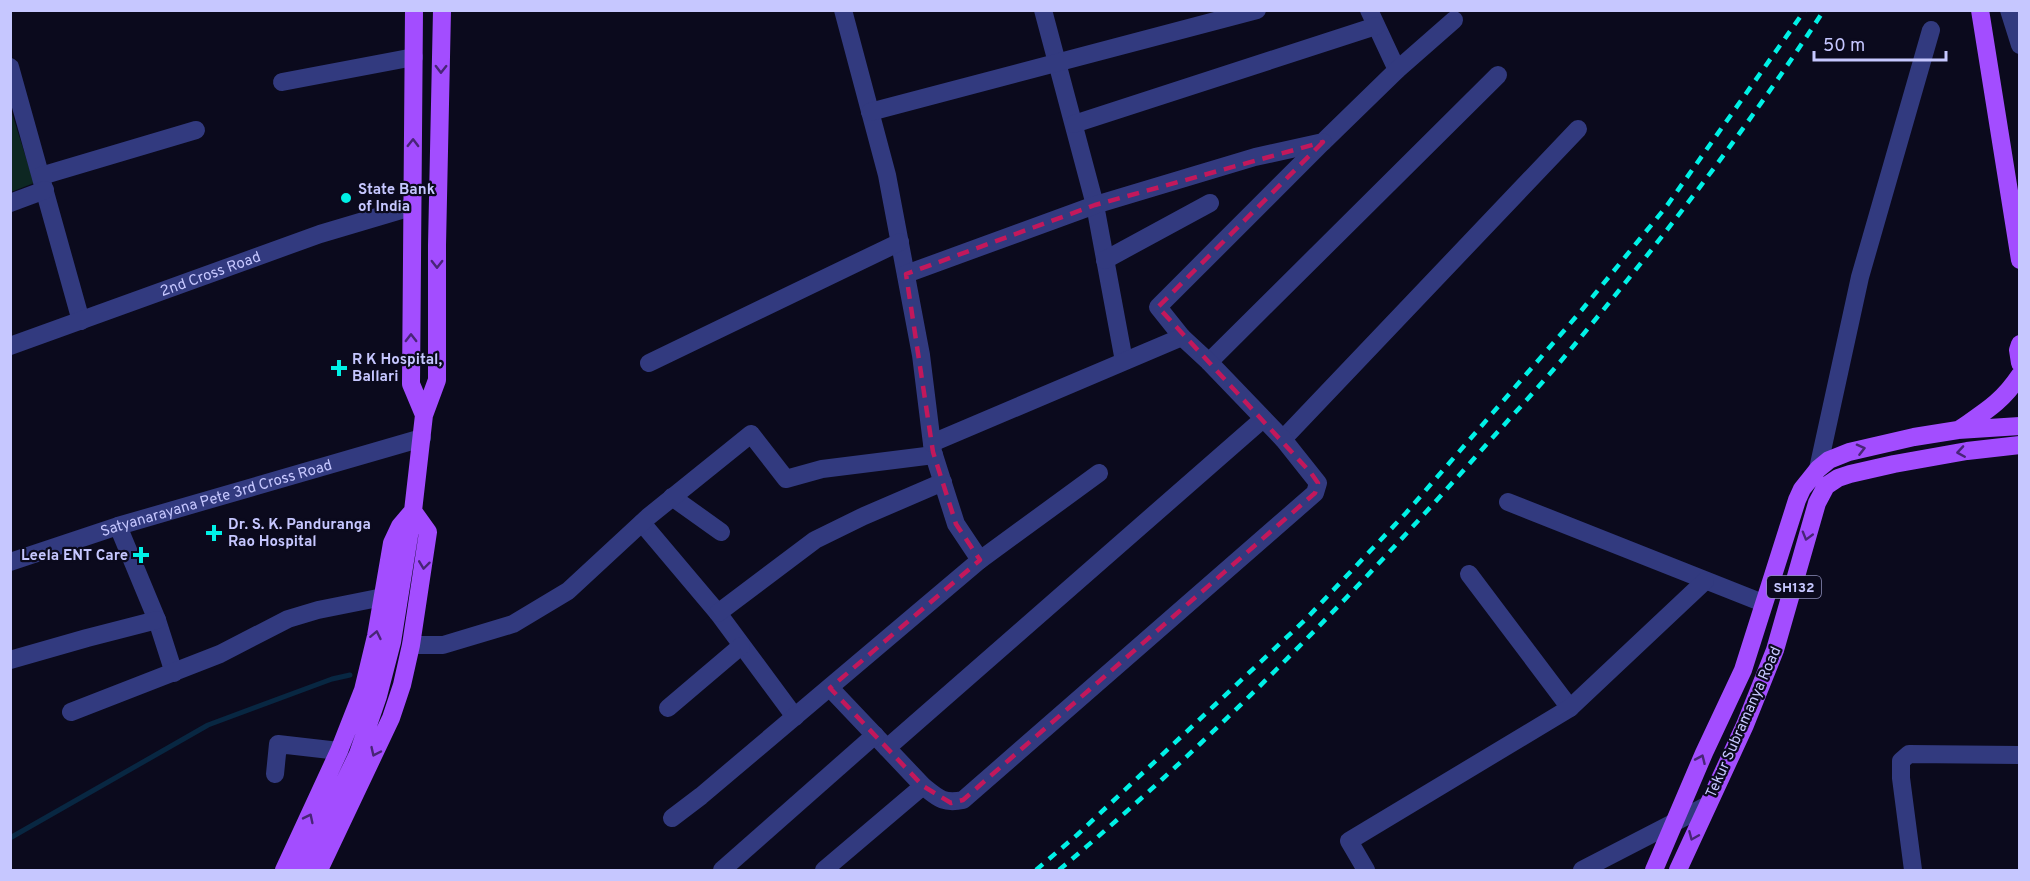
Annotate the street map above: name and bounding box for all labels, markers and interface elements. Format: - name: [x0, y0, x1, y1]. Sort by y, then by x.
- scale bar: [1814, 24, 1946, 62]
- text: 50 m: [1823, 35, 1865, 58]
- one-way arrow: [435, 64, 447, 73]
- one-way arrow: [406, 138, 419, 147]
- place label: State Bank of India: [358, 181, 435, 217]
- marker: State Bank of India: [339, 191, 353, 205]
- street label: 2nd Cross Road: [158, 248, 264, 302]
- one-way arrow: [431, 259, 443, 268]
- one-way arrow: [405, 333, 417, 342]
- place label: R K Hospital, Ballari: [352, 351, 442, 387]
- marker: R K Hospital, Ballari: [330, 359, 348, 377]
- one-way arrow: [1856, 443, 1866, 456]
- one-way arrow: [1957, 445, 1967, 458]
- street label: Satyanarayana Pete 3rd Cross Road: [98, 456, 335, 542]
- place label: Dr. S. K. Panduranga Rao Hospital: [228, 516, 371, 552]
- marker: Dr. S. K. Panduranga Rao Hospital: [205, 524, 223, 542]
- one-way arrow: [1802, 530, 1814, 541]
- marker: Leela ENT Care: [132, 546, 150, 564]
- place label: Leela ENT Care: [21, 547, 128, 566]
- one-way arrow: [418, 560, 430, 569]
- road number: SH132: [1767, 576, 1821, 598]
- one-way arrow: [369, 631, 382, 641]
- street label: Tekur Subramanya Road: [1702, 644, 1786, 801]
- one-way arrow: [370, 746, 382, 757]
- one-way arrow: [1694, 754, 1706, 765]
- one-way arrow: [301, 813, 313, 824]
- one-way arrow: [1689, 829, 1701, 840]

